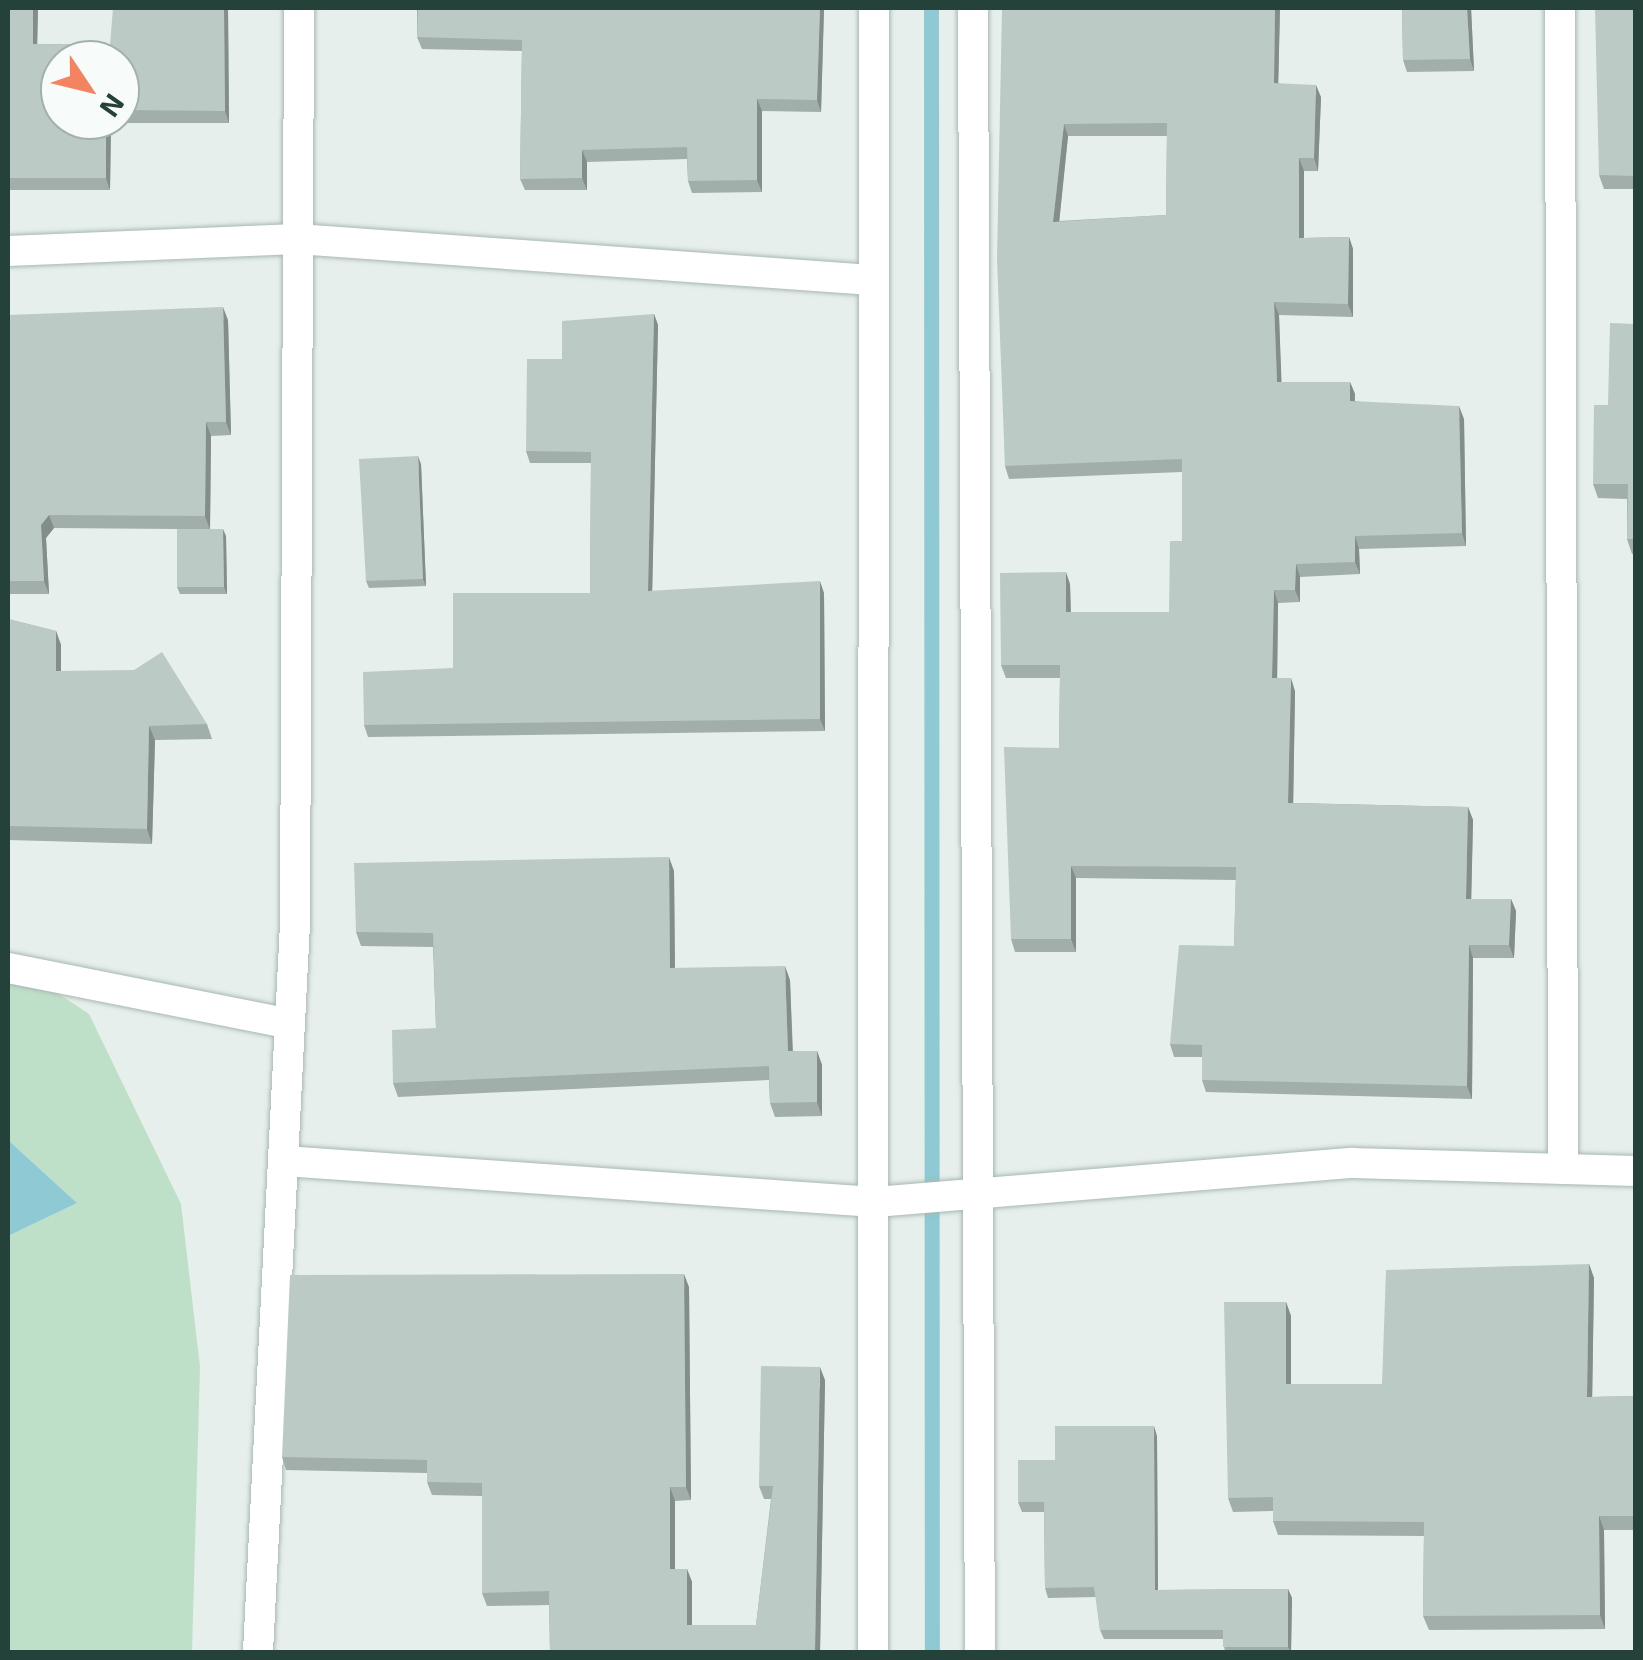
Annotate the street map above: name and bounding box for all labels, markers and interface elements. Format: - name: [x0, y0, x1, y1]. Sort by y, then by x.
- north arrow: [40, 40, 140, 140]
- text: N: [93, 88, 133, 124]

